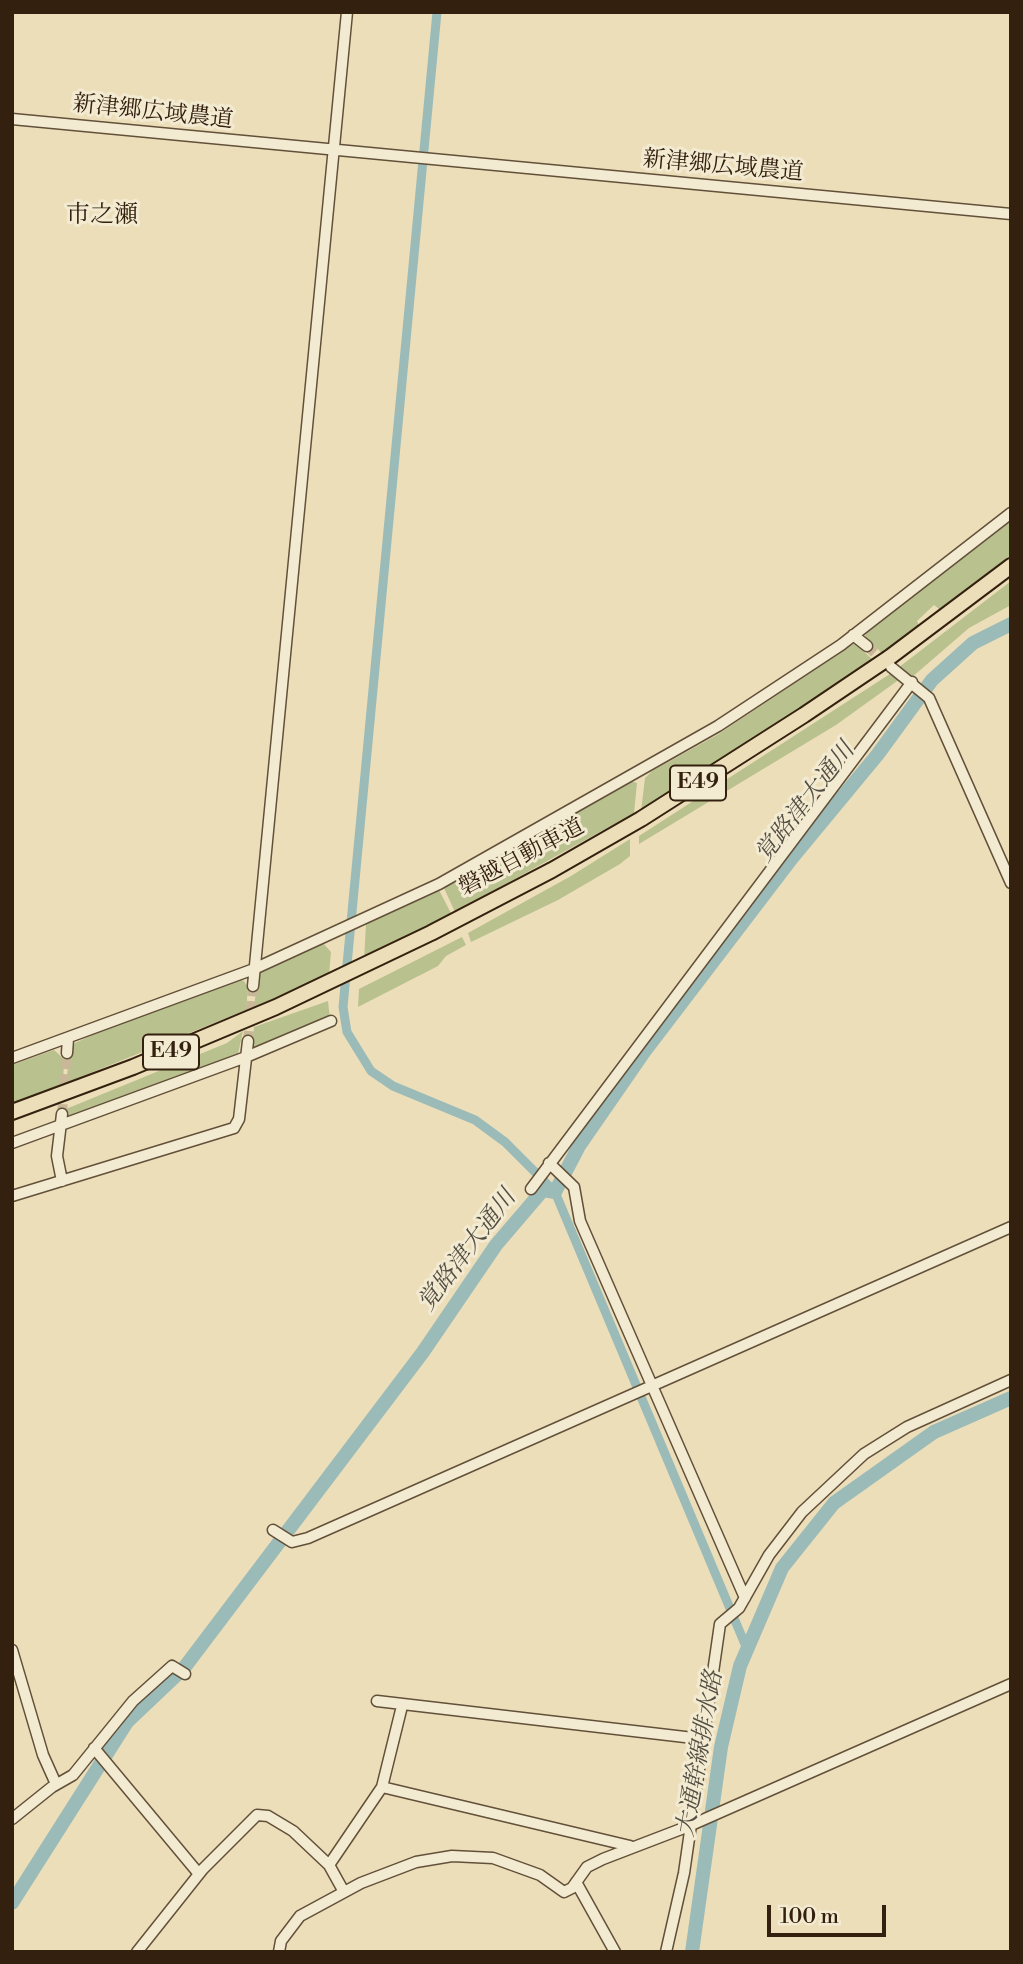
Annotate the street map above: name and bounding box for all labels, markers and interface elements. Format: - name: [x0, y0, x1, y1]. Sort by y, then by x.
- street label: 新津郷広域農道: [71, 91, 235, 135]
- street label: 新津郷広域農道: [642, 146, 804, 188]
- district label: 市之瀬: [66, 202, 138, 230]
- water label: 覚路津大通川: [750, 737, 862, 869]
- road number: E49: [670, 766, 726, 800]
- street label: 磐越自動車道: [455, 813, 589, 903]
- road number: E49: [143, 1034, 199, 1070]
- water label: 覚路津大通川: [413, 1185, 523, 1317]
- water label: 大通幹線排水路: [672, 1669, 730, 1839]
- scale bar: [771, 1890, 890, 1934]
- text: 100 m: [780, 1904, 839, 1930]

